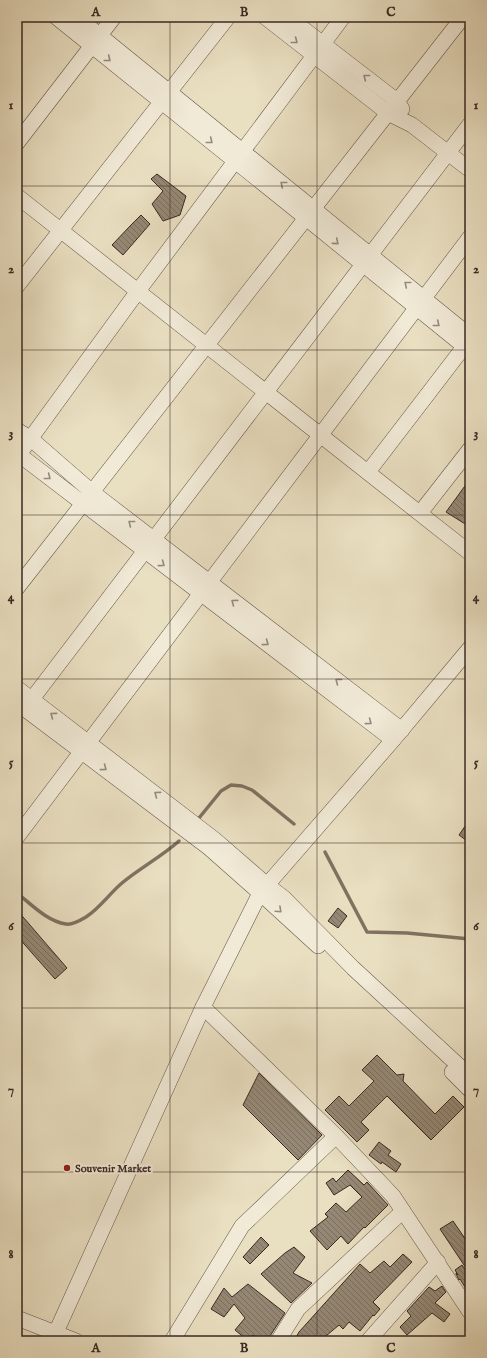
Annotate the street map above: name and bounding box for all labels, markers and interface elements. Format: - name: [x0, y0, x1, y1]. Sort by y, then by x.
- text: A: [91, 4, 102, 21]
- text: B: [240, 4, 249, 21]
- text: C: [386, 4, 396, 21]
- one-way arrow: [291, 36, 298, 43]
- one-way arrow: [104, 54, 111, 61]
- one-way arrow: [364, 75, 371, 82]
- text: 1: [9, 97, 14, 114]
- text: 1: [474, 97, 479, 114]
- one-way arrow: [205, 136, 212, 143]
- one-way arrow: [281, 181, 288, 188]
- one-way arrow: [332, 238, 339, 245]
- text: 2: [8, 261, 14, 278]
- text: 2: [473, 261, 479, 278]
- one-way arrow: [405, 282, 412, 289]
- one-way arrow: [433, 320, 440, 327]
- text: 3: [9, 425, 14, 442]
- text: 3: [474, 425, 479, 442]
- one-way arrow: [43, 473, 50, 480]
- one-way arrow: [128, 520, 135, 527]
- one-way arrow: [158, 560, 165, 567]
- text: 4: [8, 589, 15, 606]
- text: 4: [473, 589, 480, 606]
- one-way arrow: [232, 600, 239, 607]
- one-way arrow: [261, 638, 268, 645]
- one-way arrow: [335, 678, 342, 685]
- one-way arrow: [50, 712, 57, 720]
- one-way arrow: [365, 717, 372, 724]
- text: 5: [9, 754, 14, 771]
- text: 5: [474, 754, 479, 771]
- one-way arrow: [100, 764, 107, 771]
- one-way arrow: [154, 792, 161, 799]
- one-way arrow: [274, 905, 282, 913]
- text: 6: [8, 918, 14, 935]
- text: 6: [473, 918, 479, 935]
- text: 7: [8, 1082, 14, 1099]
- text: 7: [473, 1082, 479, 1099]
- place label: Souvenir Market: [75, 1162, 151, 1176]
- marker: Souvenir Market: [62, 1163, 72, 1173]
- text: 8: [8, 1246, 14, 1263]
- text: 8: [473, 1246, 479, 1263]
- text: A: [91, 1340, 102, 1357]
- text: B: [240, 1340, 249, 1357]
- text: C: [386, 1340, 396, 1357]

